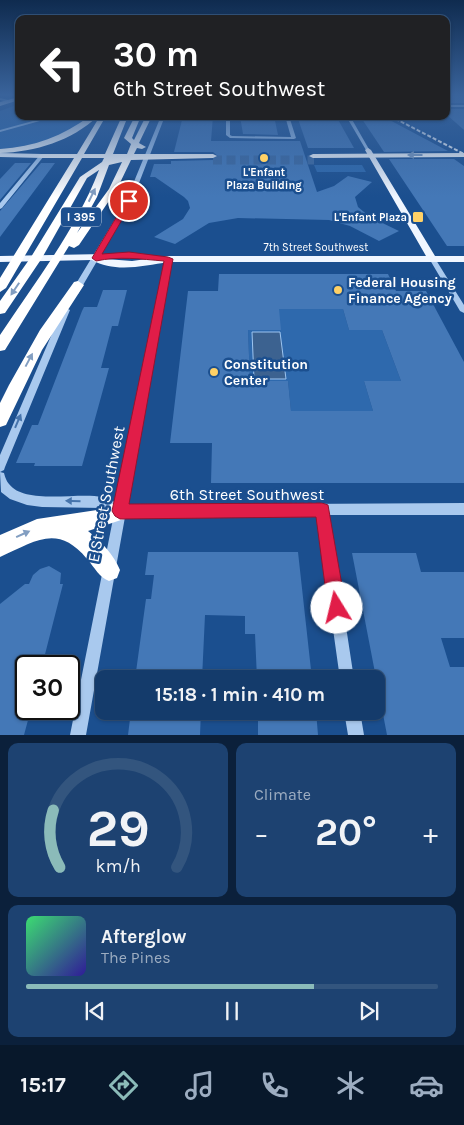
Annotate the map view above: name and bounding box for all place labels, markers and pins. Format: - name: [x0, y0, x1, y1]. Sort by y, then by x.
- marker: L'Enfant Plaza Building: [258, 152, 270, 164]
- place label: L'Enfant Plaza Building: [226, 166, 302, 192]
- pin: [108, 180, 150, 222]
- marker: L'Enfant Plaza: [411, 210, 425, 224]
- place label: L'Enfant Plaza: [334, 211, 407, 224]
- place label: Federal Housing Finance Agency: [348, 274, 456, 307]
- marker: Federal Housing Finance Agency: [332, 284, 344, 296]
- place label: Constitution Center: [224, 356, 308, 389]
- marker: Constitution Center: [208, 366, 220, 378]

